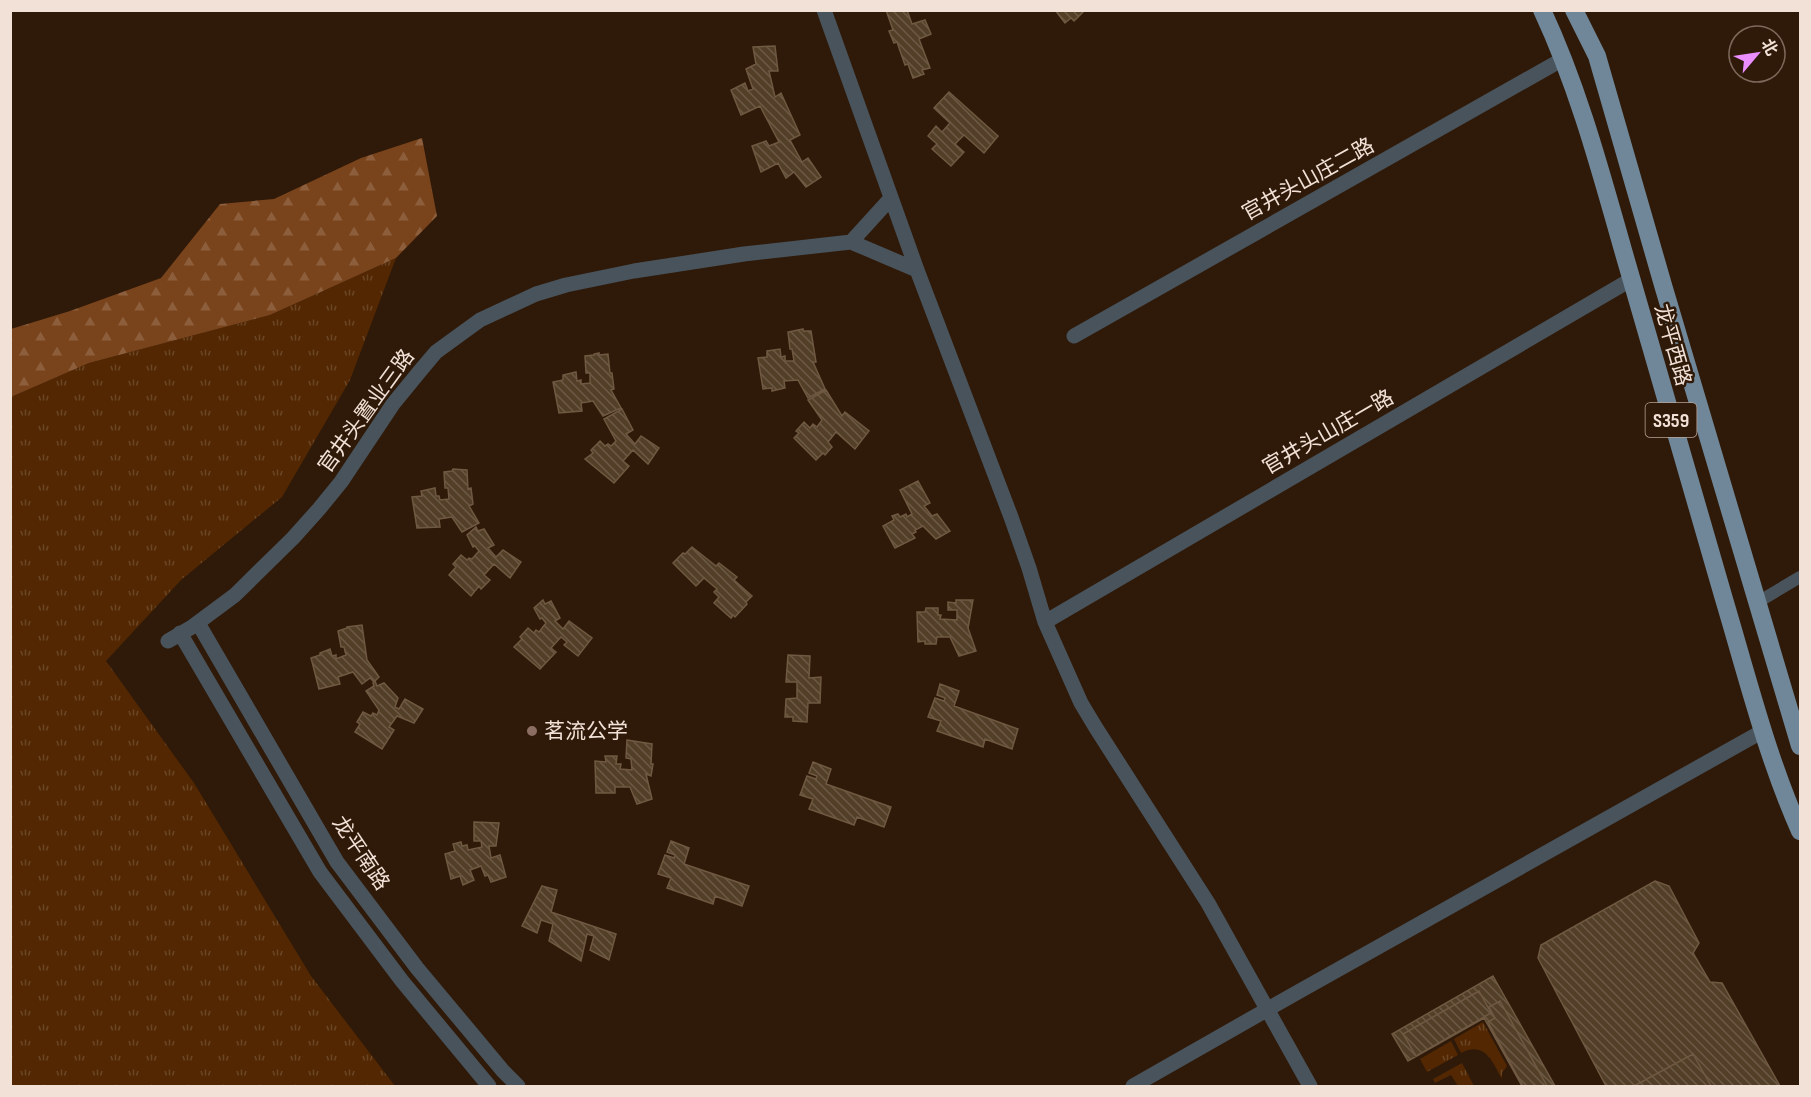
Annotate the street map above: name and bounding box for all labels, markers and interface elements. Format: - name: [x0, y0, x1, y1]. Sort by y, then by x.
- north arrow: [1727, 24, 1787, 84]
- text: 北: [1757, 36, 1781, 59]
- street label: 官井头山庄二路: [1238, 133, 1379, 226]
- street label: 龙平西路: [1649, 301, 1696, 389]
- street label: 官井头置业三路: [313, 344, 420, 478]
- street label: 官井头山庄一路: [1258, 385, 1398, 480]
- road number: S359: [1646, 403, 1696, 437]
- place label: 茗流公学: [544, 719, 628, 744]
- marker: 茗流公学: [525, 724, 539, 738]
- street label: 龙平南路: [327, 811, 394, 895]

